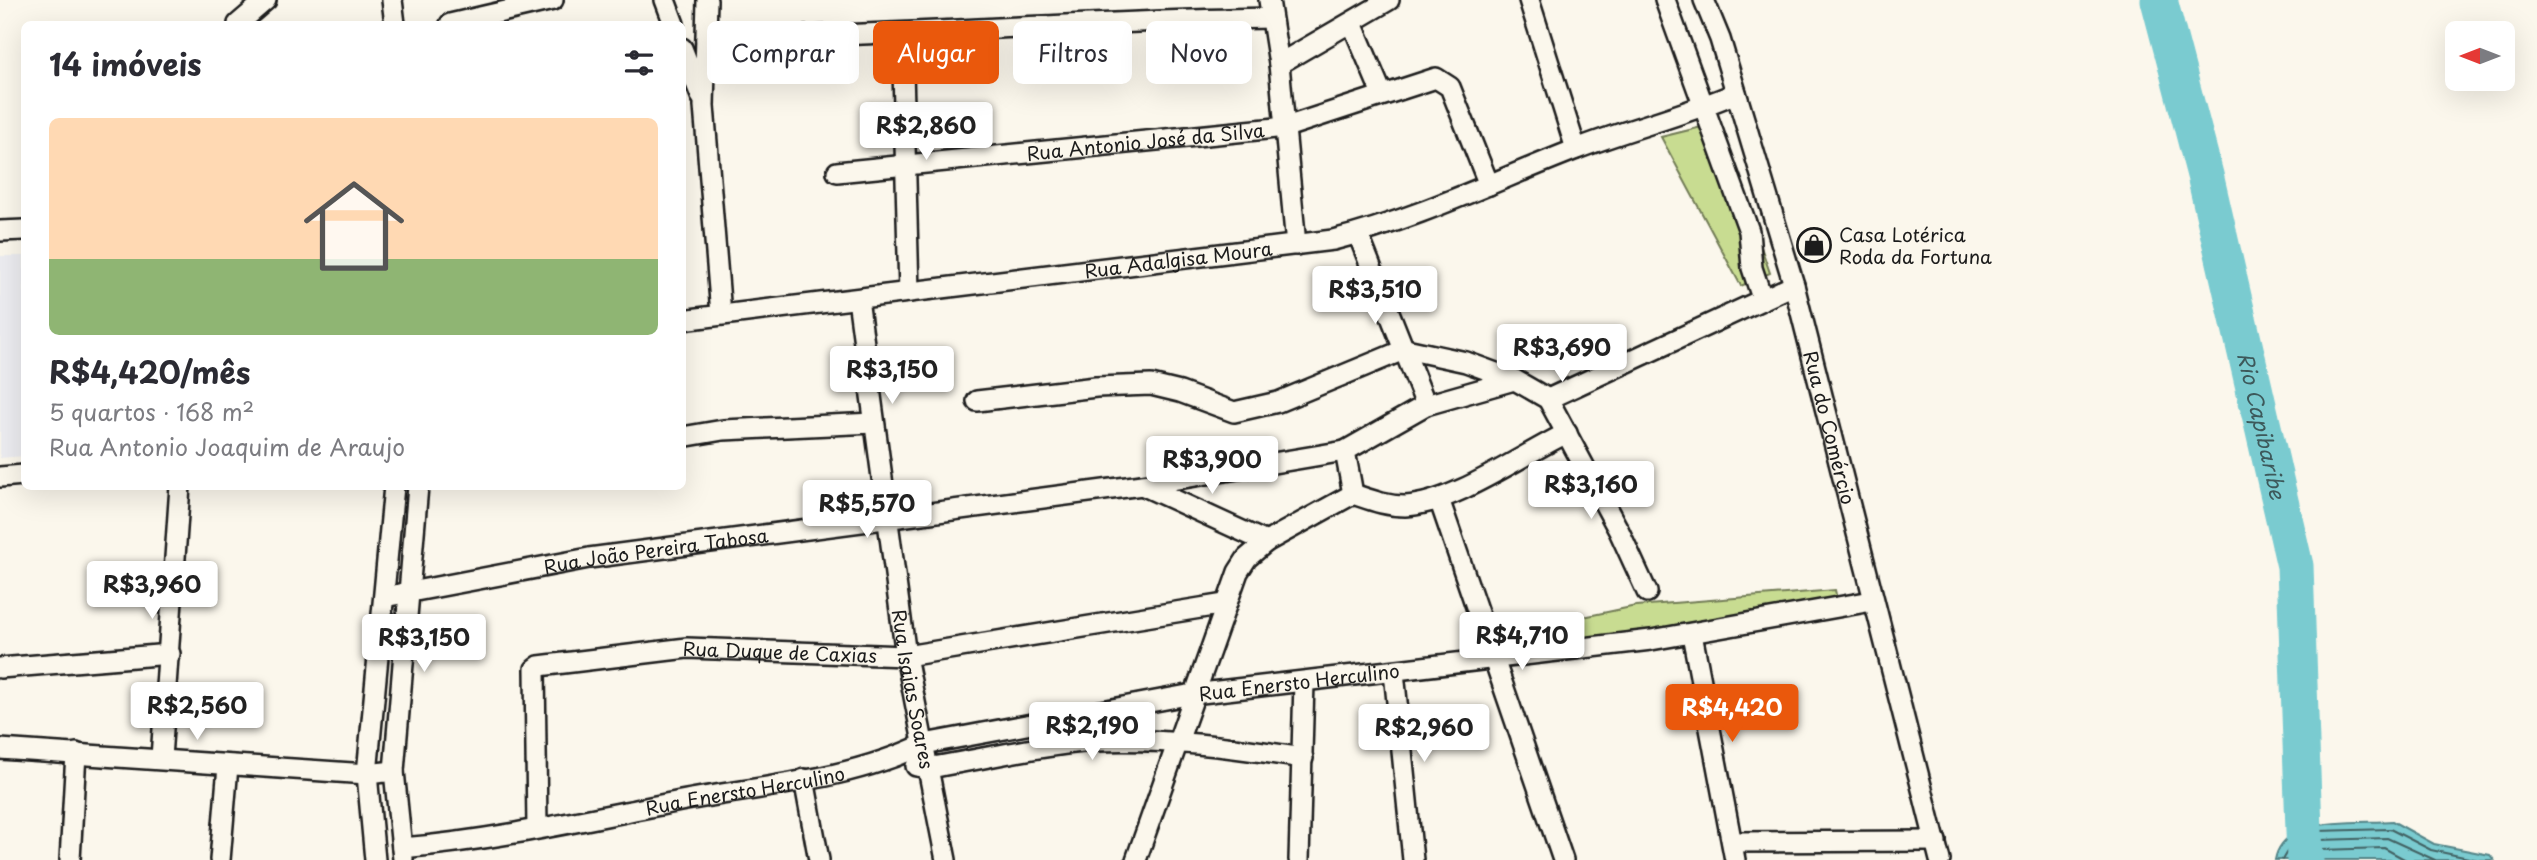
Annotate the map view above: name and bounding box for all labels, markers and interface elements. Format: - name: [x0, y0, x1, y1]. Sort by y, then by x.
- chip: Comprar: [707, 21, 859, 84]
- chip: Alugar: [873, 21, 999, 84]
- chip: Filtros: [1013, 21, 1132, 84]
- chip: Novo: [1146, 21, 1252, 84]
- north arrow: [2445, 21, 2515, 91]
- map controls: [2445, 21, 2515, 91]
- text: 14 imóveis: [49, 41, 202, 86]
- icon: filters: [620, 44, 658, 82]
- pin: R$2,860: [861, 102, 991, 162]
- text: R$2,860: [876, 107, 976, 142]
- street label: Rua Antonio José da Silva: [1025, 115, 1266, 167]
- icon: home: [291, 163, 417, 289]
- place label: Casa Lotérica Roda da Fortuna: [1839, 220, 1992, 270]
- shop icon: Casa Lotérica Roda da Fortuna: [1795, 226, 1833, 264]
- street label: Rua Adalgisa Moura: [1083, 234, 1274, 284]
- pin: R$3,510: [1310, 266, 1440, 326]
- text: R$3,510: [1328, 271, 1422, 306]
- pin: R$3,690: [1497, 324, 1627, 384]
- text: R$3,690: [1513, 329, 1611, 364]
- pin: R$3,150: [827, 346, 957, 406]
- street label: Rua do Comércio: [1797, 348, 1863, 507]
- text: R$4,420/mês: [49, 349, 250, 394]
- water label: Rio Capibaribe: [2230, 349, 2295, 503]
- text: R$3,150: [846, 351, 938, 386]
- text: 5 quartos · 168 m²: [49, 394, 254, 429]
- text: Rua Antonio Joaquim de Araujo: [49, 429, 405, 464]
- pin: R$3,900: [1147, 436, 1277, 496]
- text: R$3,900: [1162, 441, 1262, 476]
- pin: R$3,160: [1526, 462, 1656, 521]
- text: R$3,160: [1544, 466, 1638, 501]
- pin: R$5,570: [802, 480, 932, 540]
- text: R$5,570: [819, 485, 915, 520]
- street label: Rua João Pereira Tabosa: [541, 520, 770, 580]
- pin: R$3,960: [87, 562, 217, 621]
- text: R$3,960: [103, 566, 201, 601]
- street label: Rua Isaias Soares: [886, 607, 942, 771]
- pin: R$4,710: [1457, 612, 1587, 672]
- pin: R$3,150: [359, 614, 489, 674]
- text: R$4,710: [1475, 617, 1569, 652]
- text: R$3,150: [378, 619, 470, 654]
- street label: Rua Duque de Caxias: [682, 634, 877, 669]
- street label: Rua Enersto Herculino: [1197, 656, 1401, 707]
- pin: R$2,560: [132, 682, 262, 742]
- pin: R$4,420: [1667, 684, 1797, 744]
- text: R$2,560: [147, 687, 247, 722]
- text: R$4,420: [1681, 689, 1783, 724]
- pin: R$2,190: [1027, 702, 1157, 762]
- pin: R$2,960: [1359, 704, 1489, 764]
- text: R$2,190: [1045, 707, 1139, 742]
- text: R$2,960: [1374, 709, 1474, 744]
- street label: Rua Enersto Herculino: [643, 758, 847, 822]

